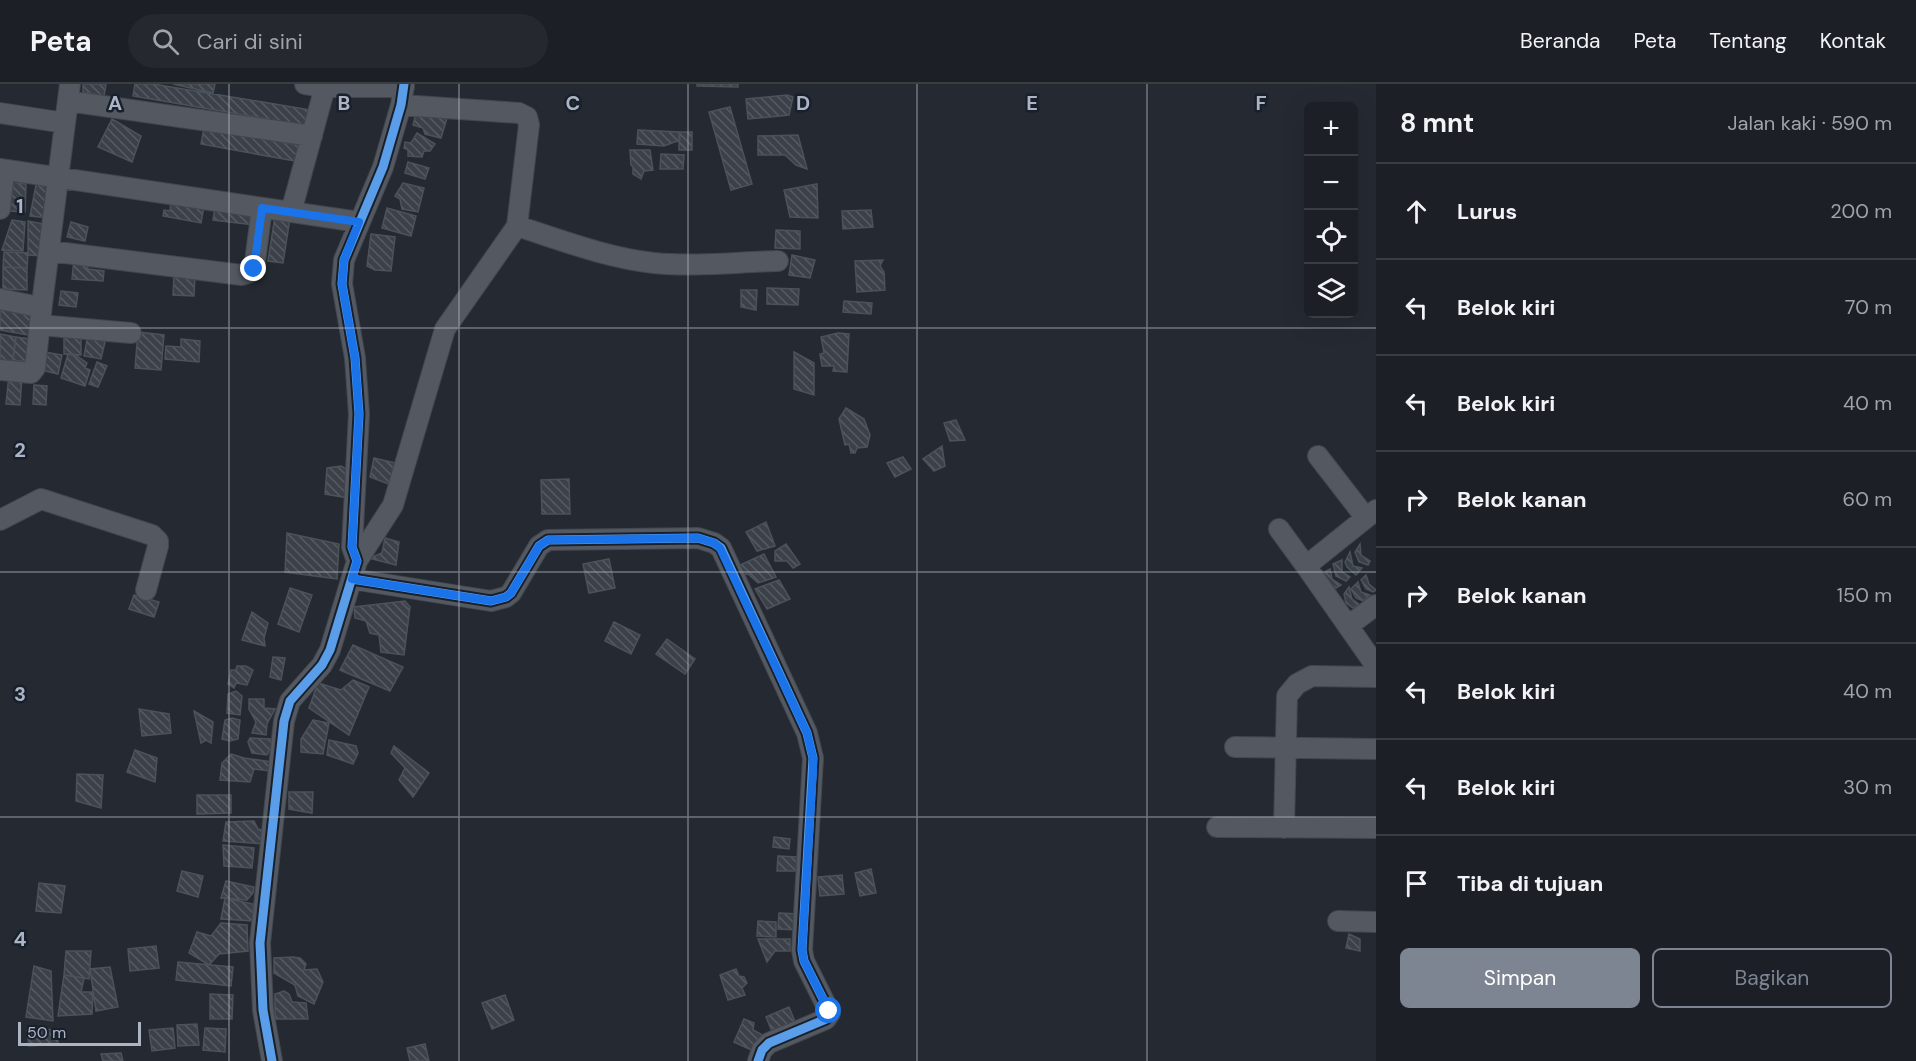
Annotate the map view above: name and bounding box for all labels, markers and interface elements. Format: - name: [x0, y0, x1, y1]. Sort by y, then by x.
- search box: [128, 14, 548, 68]
- text: Peta: [30, 23, 92, 60]
- icon: search: [149, 25, 182, 58]
- text: Cari di sini: [197, 27, 303, 56]
- text: Beranda: [1520, 27, 1601, 55]
- text: Peta: [1634, 27, 1676, 55]
- text: Tentang: [1709, 27, 1787, 55]
- text: Kontak: [1820, 27, 1886, 55]
- text: A: [108, 90, 122, 116]
- text: B: [338, 90, 350, 116]
- text: C: [566, 90, 580, 116]
- text: D: [796, 90, 810, 116]
- text: E: [1026, 90, 1038, 116]
- text: F: [1255, 90, 1267, 116]
- map controls: [1304, 102, 1358, 318]
- button: +: [1304, 102, 1358, 156]
- text: 8 mnt: [1400, 106, 1474, 140]
- text: Jalan kaki · 590 m: [1728, 110, 1892, 136]
- button: −: [1304, 156, 1358, 210]
- text: 1: [16, 193, 24, 219]
- icon: ahead: [1400, 195, 1433, 228]
- text: Lurus: [1457, 197, 1517, 226]
- text: 200 m: [1830, 198, 1892, 224]
- button: locate: [1304, 210, 1358, 264]
- route end: [240, 255, 266, 281]
- button: layers: [1304, 264, 1358, 318]
- icon: left: [1400, 291, 1433, 324]
- text: Belok kiri: [1457, 293, 1555, 322]
- text: 70 m: [1845, 294, 1892, 320]
- icon: left: [1400, 387, 1433, 420]
- text: Belok kiri: [1457, 389, 1555, 418]
- text: 40 m: [1843, 390, 1892, 416]
- text: 2: [14, 437, 26, 463]
- icon: right: [1400, 483, 1433, 516]
- text: Belok kanan: [1457, 485, 1587, 514]
- text: 60 m: [1843, 486, 1892, 512]
- icon: right: [1400, 579, 1433, 612]
- text: Belok kanan: [1457, 581, 1587, 610]
- text: 150 m: [1837, 582, 1892, 608]
- icon: left: [1400, 675, 1433, 708]
- text: Belok kiri: [1457, 677, 1555, 706]
- text: 40 m: [1843, 678, 1892, 704]
- text: 3: [14, 681, 26, 707]
- icon: left: [1400, 771, 1433, 804]
- text: Belok kiri: [1457, 773, 1555, 802]
- text: 30 m: [1843, 774, 1892, 800]
- icon: arrive: [1400, 867, 1433, 900]
- text: Tiba di tujuan: [1457, 869, 1603, 898]
- text: 4: [14, 926, 27, 952]
- button: Simpan: [1400, 948, 1640, 1008]
- button: Bagikan: [1652, 948, 1892, 1008]
- route start: [815, 997, 841, 1023]
- scale bar: [18, 1019, 141, 1046]
- text: 50 m: [27, 1022, 66, 1043]

